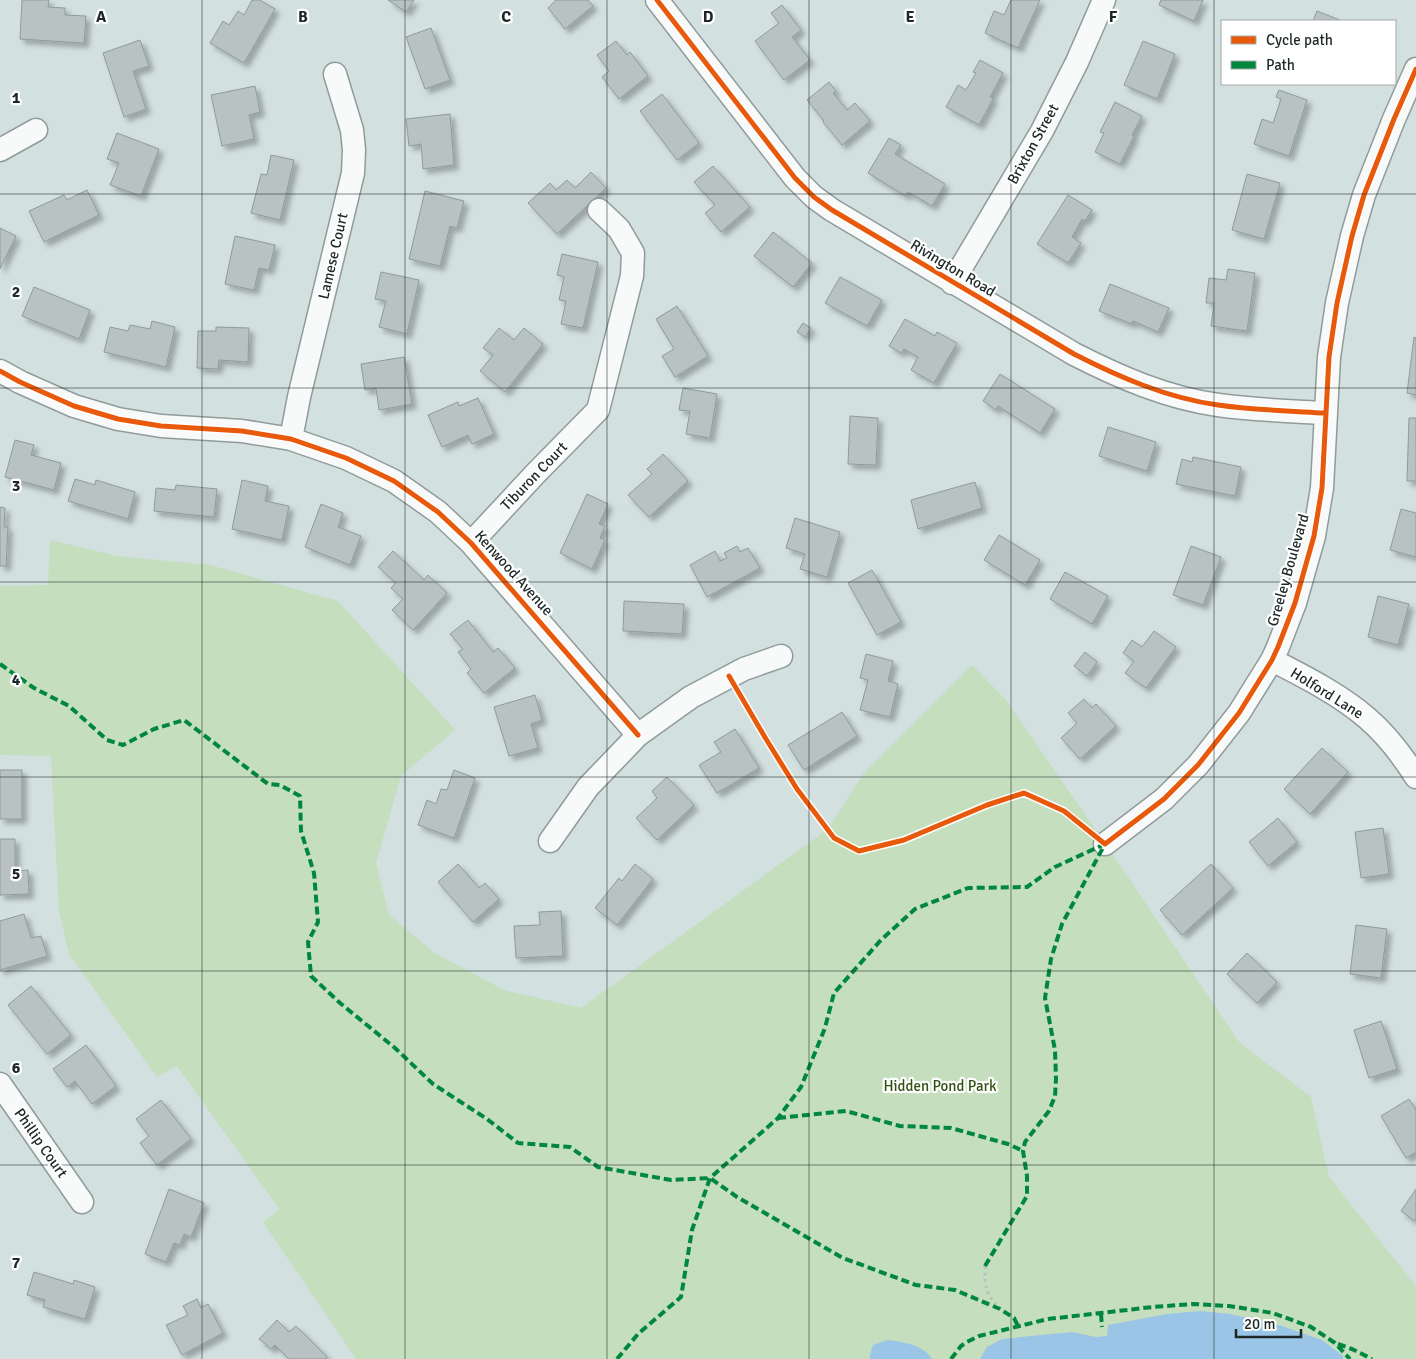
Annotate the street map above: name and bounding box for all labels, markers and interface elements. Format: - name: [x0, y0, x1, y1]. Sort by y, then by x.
- text: A: [96, 7, 107, 27]
- text: B: [298, 7, 308, 27]
- text: C: [501, 7, 511, 27]
- text: D: [703, 7, 714, 27]
- text: E: [905, 7, 915, 27]
- text: F: [1109, 7, 1118, 27]
- legend: [1221, 20, 1396, 85]
- text: Cycle path: [1266, 31, 1333, 49]
- text: Path: [1266, 56, 1295, 74]
- text: 1: [12, 88, 21, 108]
- street label: Brixton Street: [1004, 101, 1062, 187]
- street label: Lamese Court: [314, 211, 352, 301]
- street label: Rivington Road: [907, 236, 999, 301]
- text: 2: [12, 282, 20, 302]
- street label: Tiburon Court: [497, 438, 571, 514]
- text: 3: [12, 476, 20, 496]
- street label: Greeley Boulevard: [1263, 512, 1313, 628]
- street label: Kenwood Avenue: [471, 527, 557, 619]
- street label: Holford Lane: [1287, 664, 1367, 722]
- text: 4: [12, 670, 21, 690]
- text: 5: [12, 864, 20, 884]
- text: 6: [12, 1058, 21, 1078]
- park label: Hidden Pond Park: [883, 1077, 997, 1095]
- street label: Phillip Court: [10, 1105, 72, 1181]
- text: 7: [12, 1253, 21, 1273]
- scale bar: [1236, 1306, 1301, 1338]
- text: 20 m: [1244, 1315, 1275, 1333]

